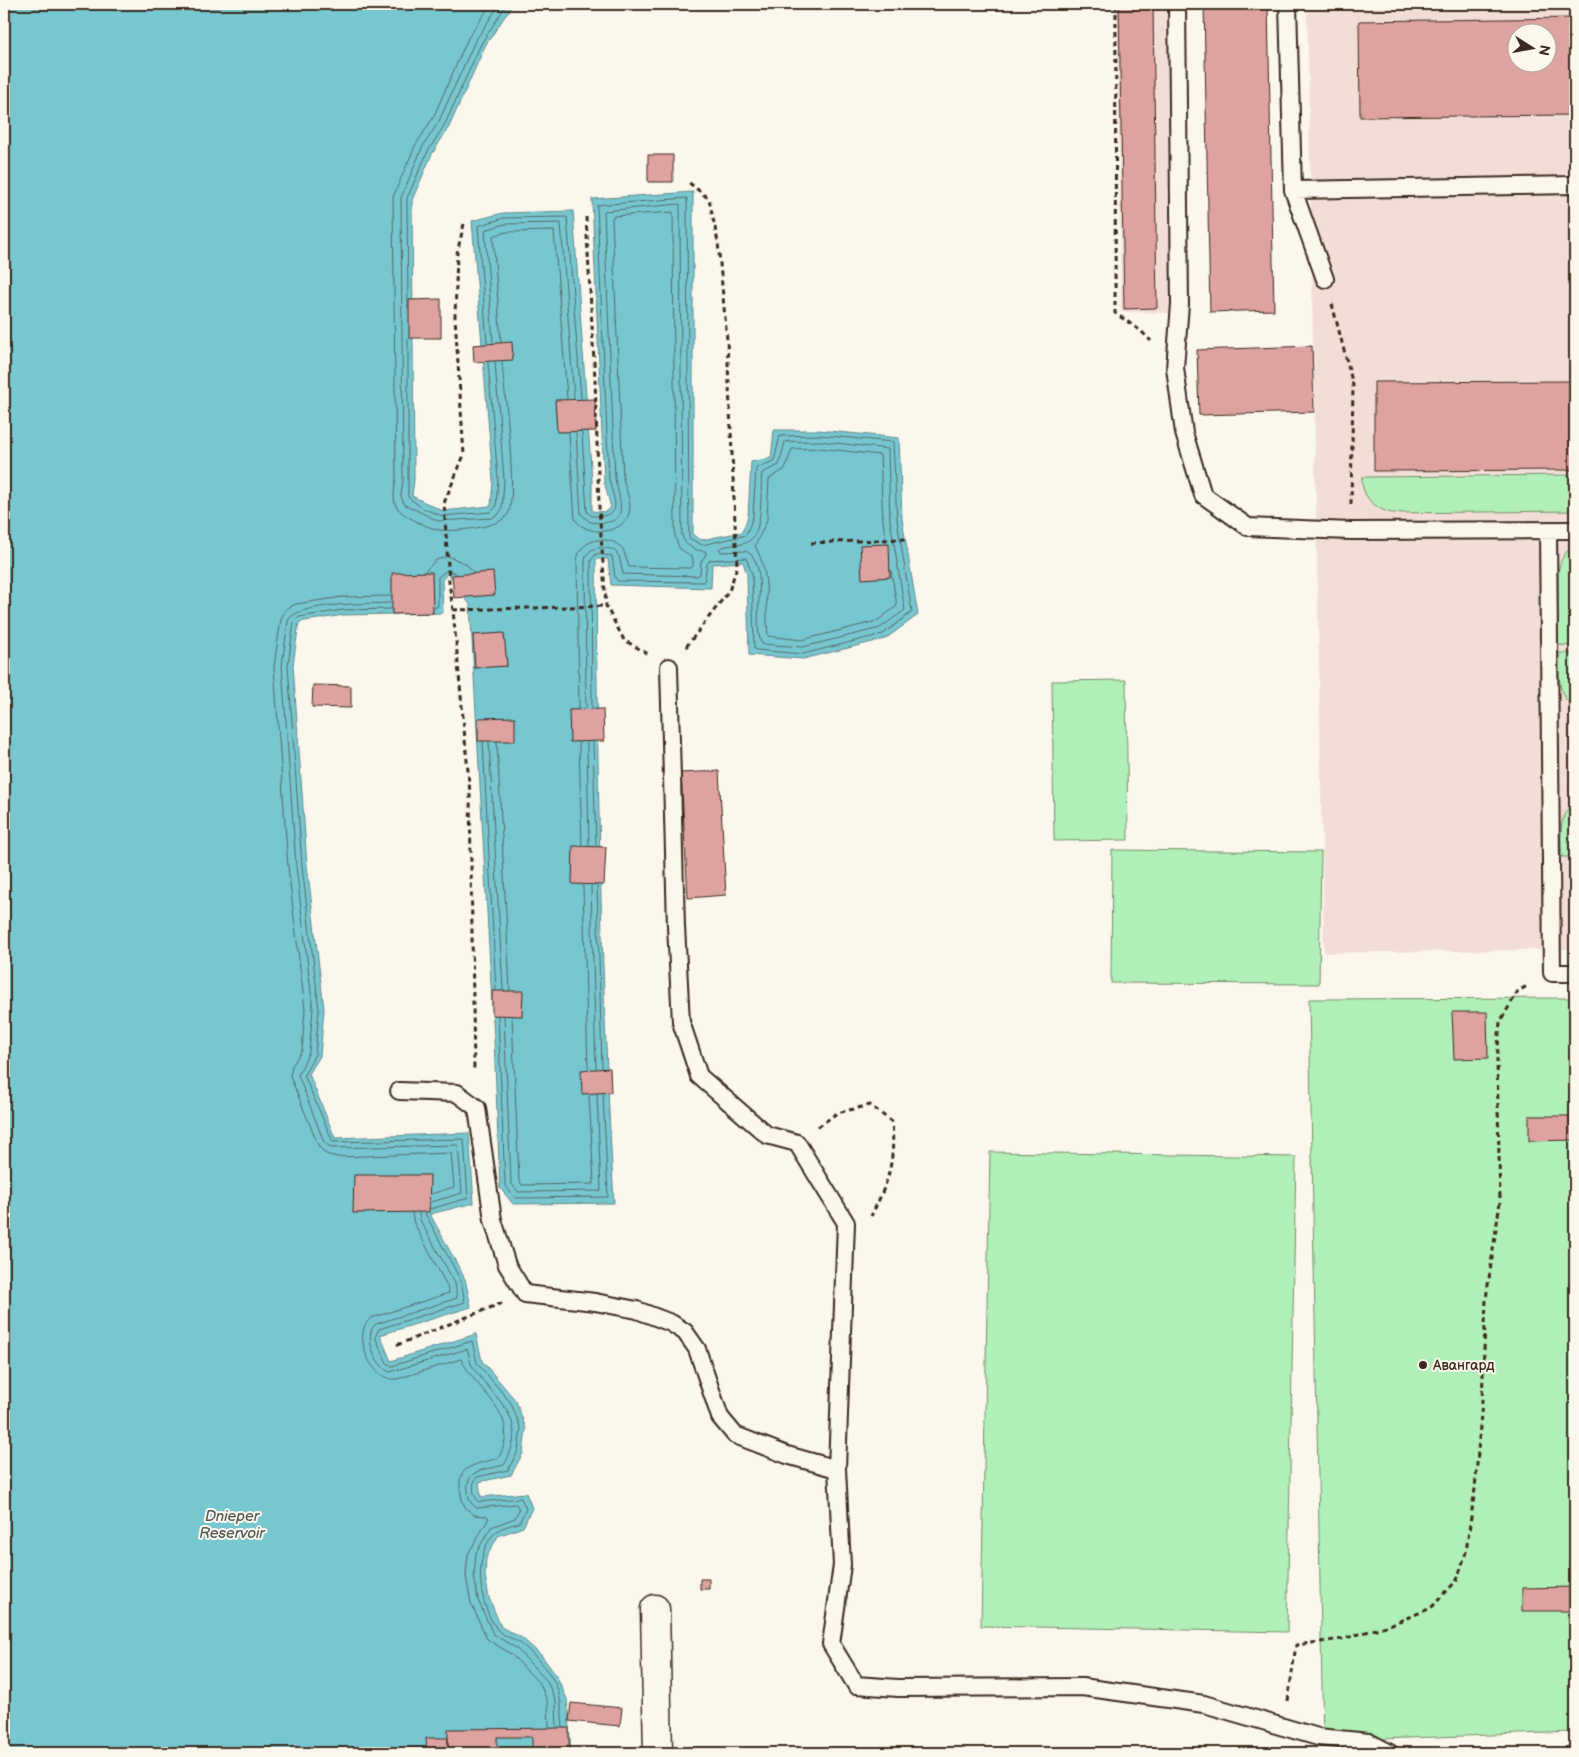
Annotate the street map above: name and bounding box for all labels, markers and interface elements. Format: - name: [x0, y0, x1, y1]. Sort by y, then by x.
- north arrow: [1506, 22, 1556, 72]
- text: N: [1535, 44, 1554, 57]
- place label: Авангард: [1432, 1357, 1495, 1374]
- marker: Авангард: [1417, 1359, 1429, 1371]
- water label: Dnieper Reservoir: [199, 1507, 266, 1543]

